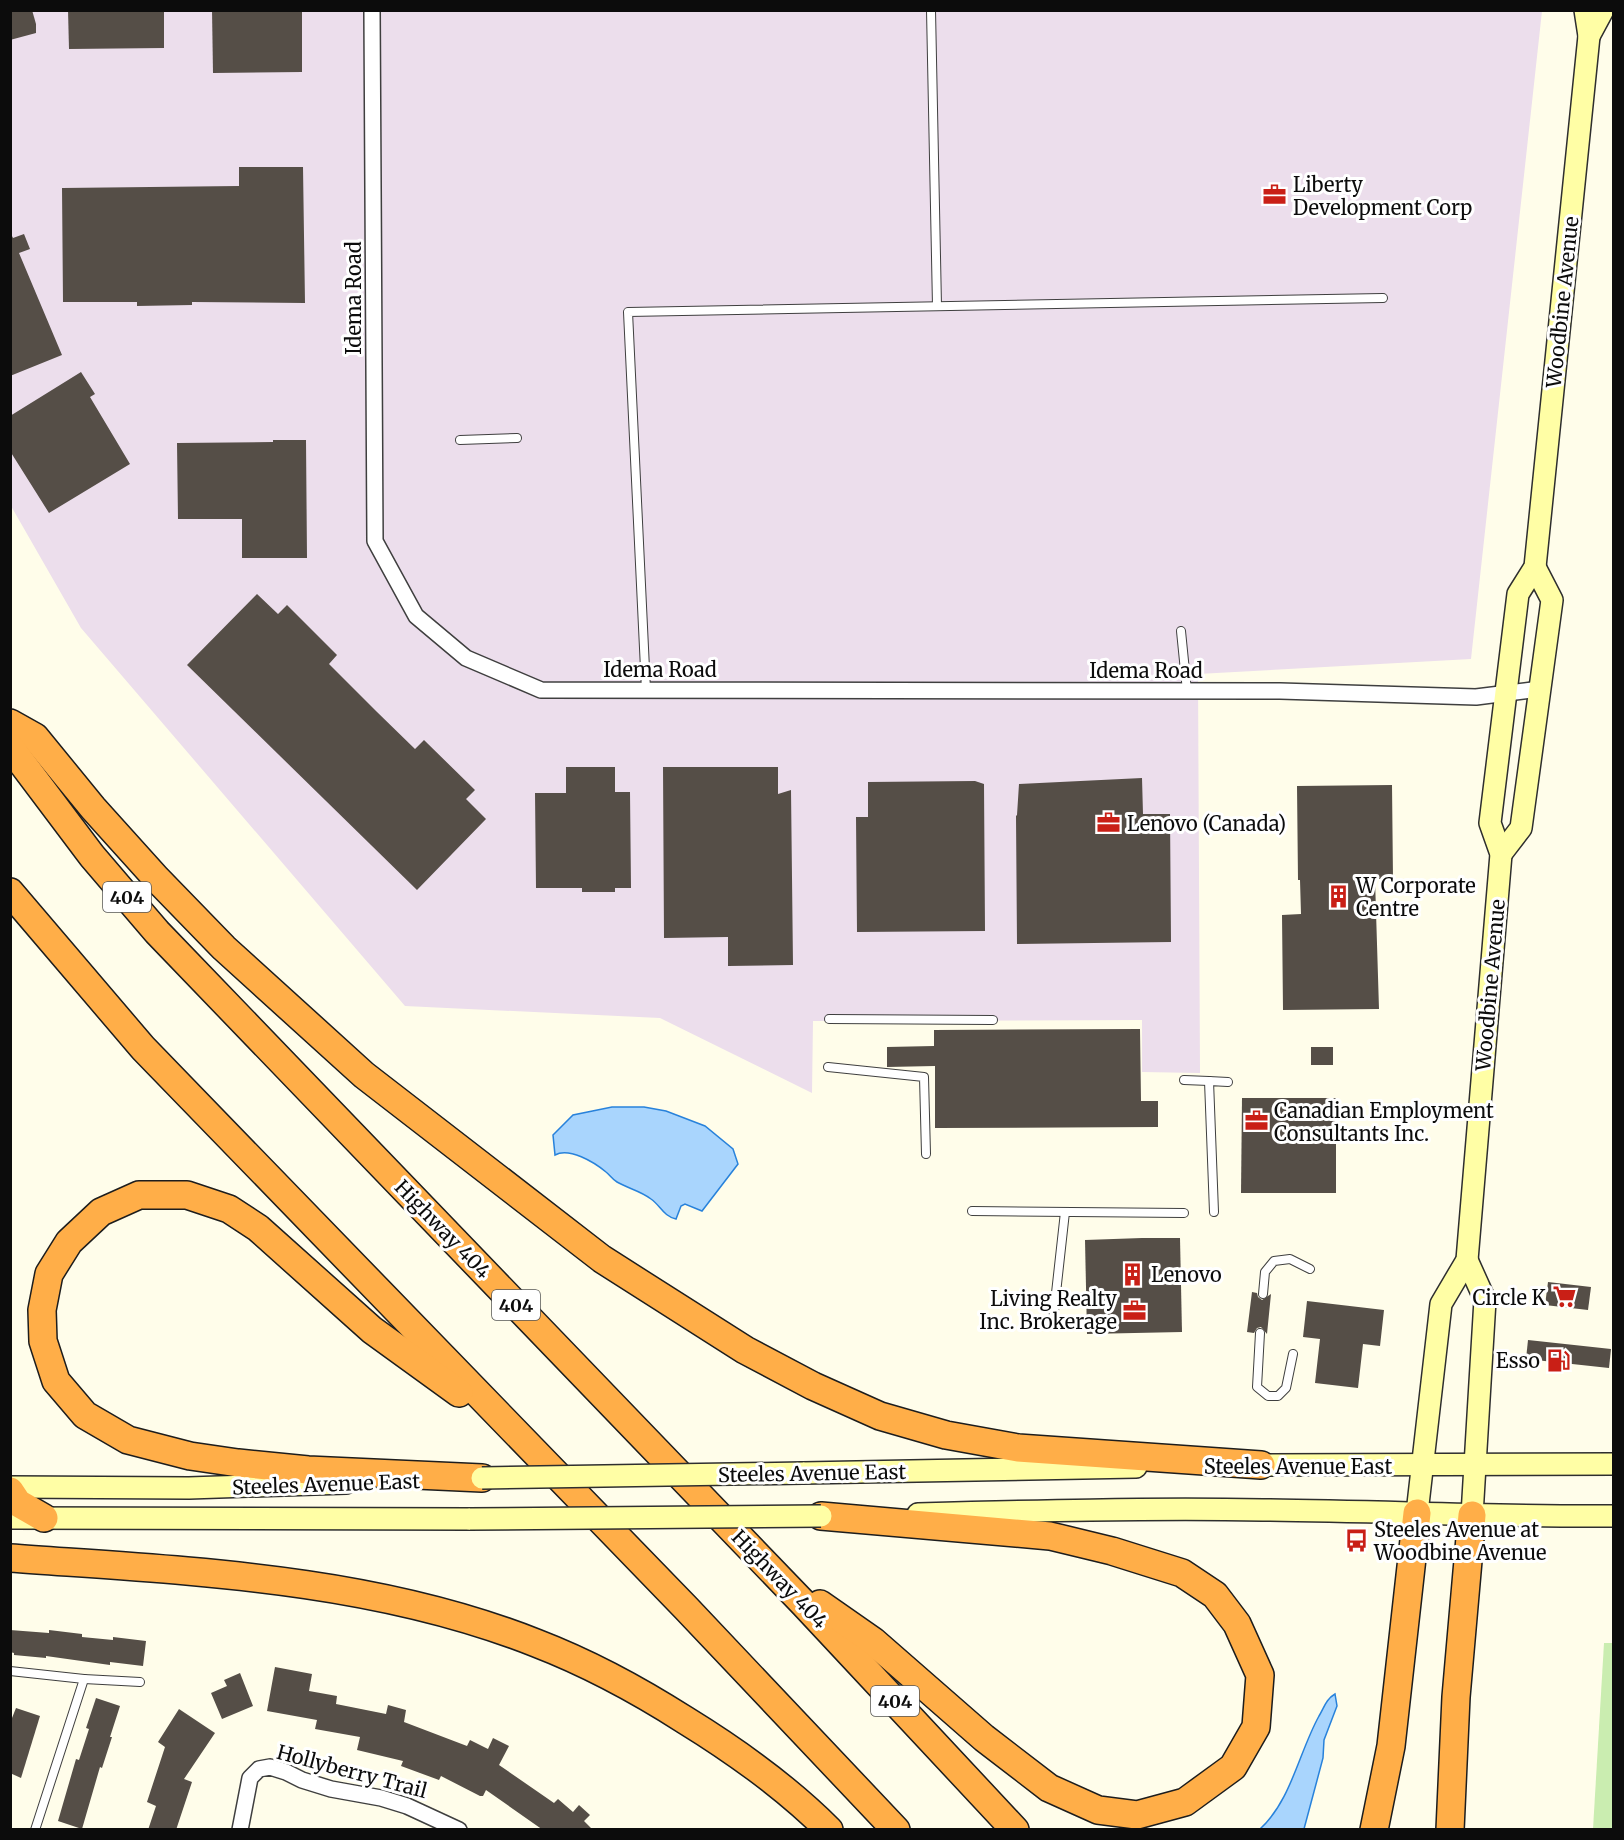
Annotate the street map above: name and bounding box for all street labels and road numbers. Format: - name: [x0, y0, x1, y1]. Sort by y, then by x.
- street label: Woodbine Avenue: [1540, 215, 1583, 390]
- street label: Idema Road: [341, 241, 366, 355]
- street label: Idema Road: [603, 657, 717, 682]
- street label: Idema Road: [1089, 658, 1203, 683]
- road number: 404: [103, 882, 151, 912]
- street label: Woodbine Avenue: [1470, 898, 1510, 1073]
- street label: Highway 404: [390, 1174, 496, 1284]
- road number: 404: [492, 1290, 540, 1320]
- street label: Steeles Avenue East: [1204, 1454, 1392, 1479]
- street label: Steeles Avenue East: [718, 1459, 907, 1487]
- street label: Steeles Avenue East: [231, 1468, 421, 1500]
- street label: Highway 404: [727, 1524, 833, 1634]
- road number: 404: [871, 1686, 919, 1716]
- street label: Hollyberry Trail: [274, 1739, 430, 1803]

